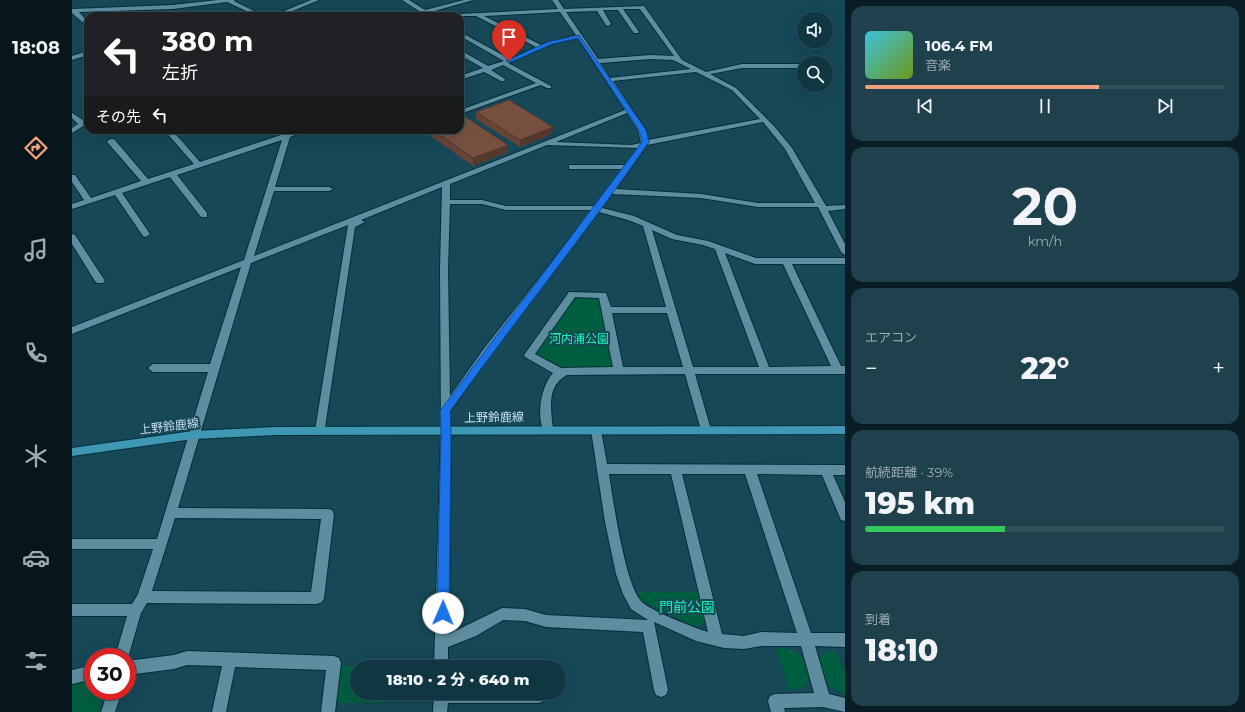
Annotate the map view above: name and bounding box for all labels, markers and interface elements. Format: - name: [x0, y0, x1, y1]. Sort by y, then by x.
- map controls: [797, 12, 833, 92]
- button: sound: [797, 12, 833, 48]
- pin: [492, 20, 526, 61]
- text: 380 m: [162, 24, 253, 58]
- icon: arrive: [498, 26, 520, 48]
- icon: left: [96, 28, 148, 80]
- text: 106.4 FM: [925, 36, 993, 55]
- text: 18:08: [12, 37, 60, 59]
- button: search: [797, 56, 833, 92]
- text: 音楽: [925, 57, 951, 73]
- text: 左折: [162, 62, 198, 84]
- icon: previous: [914, 95, 936, 117]
- icon: pause: [1034, 95, 1056, 117]
- icon: next: [1154, 95, 1176, 117]
- icon: left: [149, 104, 171, 126]
- text: その先: [96, 107, 141, 126]
- icon: directions: [22, 134, 50, 162]
- text: 20: [1012, 175, 1078, 238]
- text: km/h: [1028, 233, 1062, 249]
- icon: music: [22, 236, 50, 264]
- text: エアコン: [865, 329, 917, 345]
- park label: 河内浦公園: [549, 331, 609, 346]
- icon: phone: [22, 339, 50, 367]
- text: 22°: [1021, 350, 1069, 387]
- text: −: [865, 355, 878, 382]
- text: +: [1212, 355, 1225, 382]
- street label: 上野鈴鹿線: [464, 409, 524, 425]
- street label: 上野鈴鹿線: [138, 415, 200, 437]
- icon: climate: [22, 442, 50, 470]
- text: 航続距離 · 39%: [865, 464, 953, 480]
- text: 195 km: [865, 485, 975, 522]
- icon: car: [22, 544, 50, 572]
- position arrow: [422, 592, 464, 634]
- park label: 門前公園: [659, 598, 715, 616]
- text: 到着: [865, 611, 891, 627]
- text: 18:10: [865, 632, 938, 669]
- icon: filters: [22, 647, 50, 675]
- speed limit sign: 30: [84, 648, 136, 700]
- text: 18:10 · 2 分 · 640 m: [387, 670, 529, 689]

